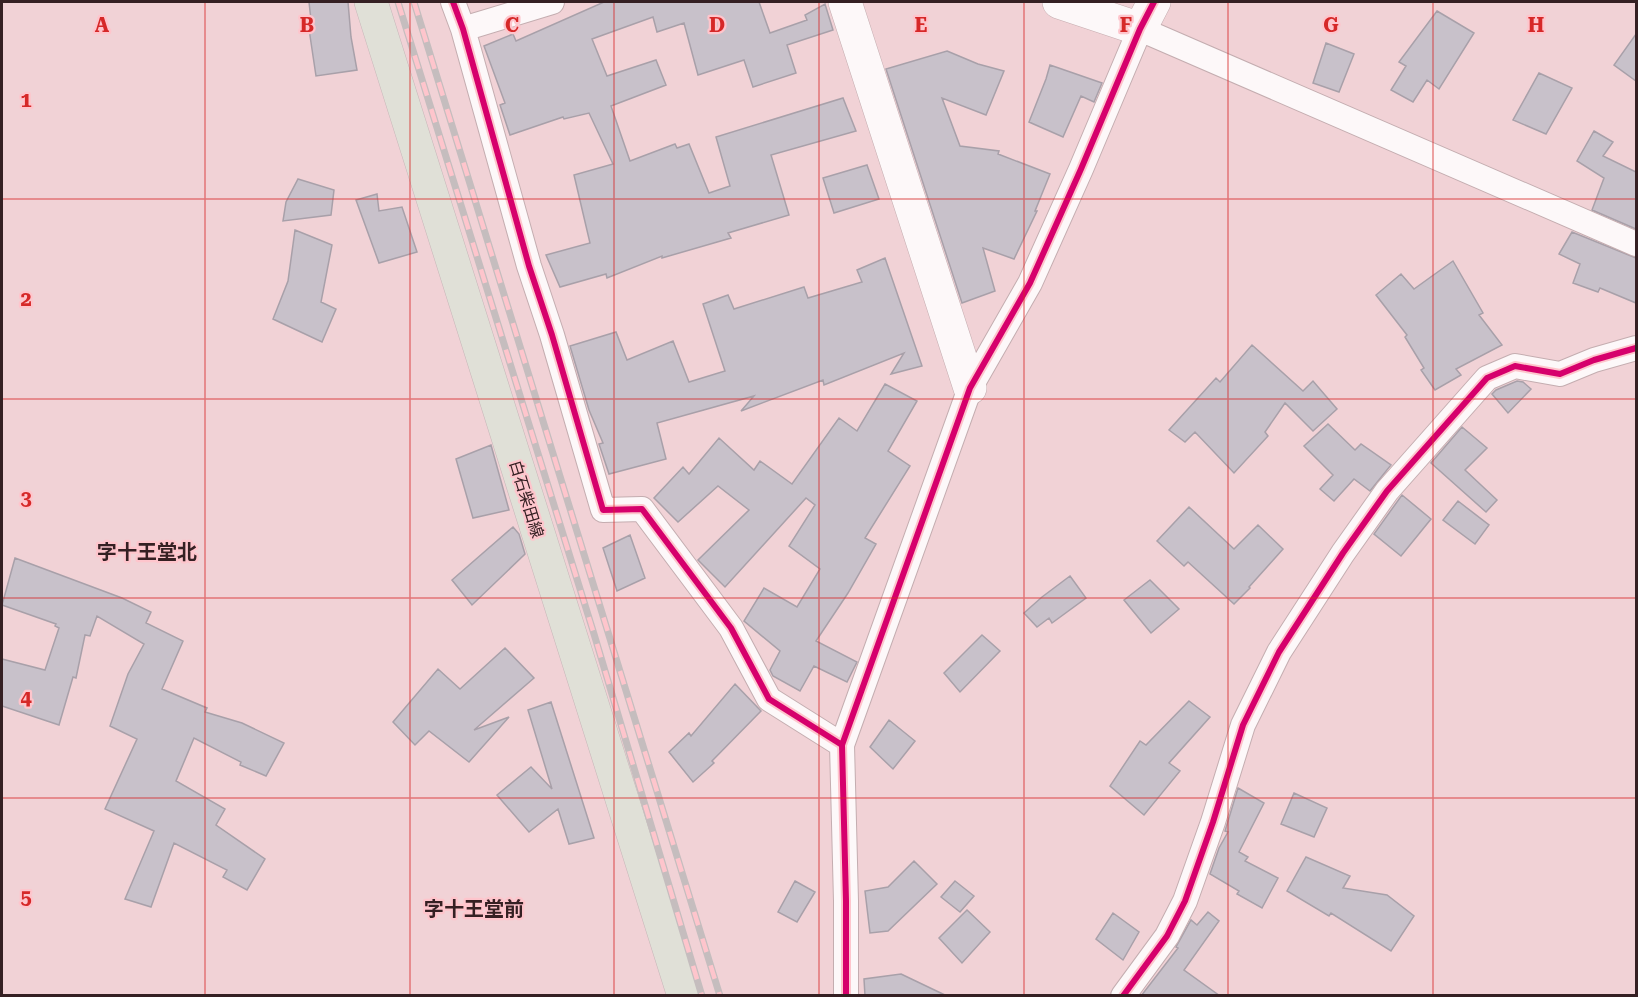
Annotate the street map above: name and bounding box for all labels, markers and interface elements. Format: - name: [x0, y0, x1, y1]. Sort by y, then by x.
- text: A: [95, 13, 110, 37]
- text: B: [300, 13, 314, 37]
- text: C: [505, 13, 519, 37]
- text: D: [709, 13, 725, 37]
- text: E: [915, 13, 928, 37]
- text: F: [1120, 13, 1132, 37]
- text: G: [1323, 13, 1339, 37]
- text: H: [1528, 13, 1544, 37]
- text: 1: [20, 88, 32, 112]
- text: 2: [20, 287, 32, 311]
- street label: 白石柴田線: [506, 458, 547, 540]
- text: 3: [20, 486, 32, 510]
- district label: 字十王堂北: [97, 540, 197, 564]
- text: 4: [20, 686, 32, 710]
- text: 5: [20, 885, 32, 909]
- district label: 字十王堂前: [424, 897, 524, 921]

